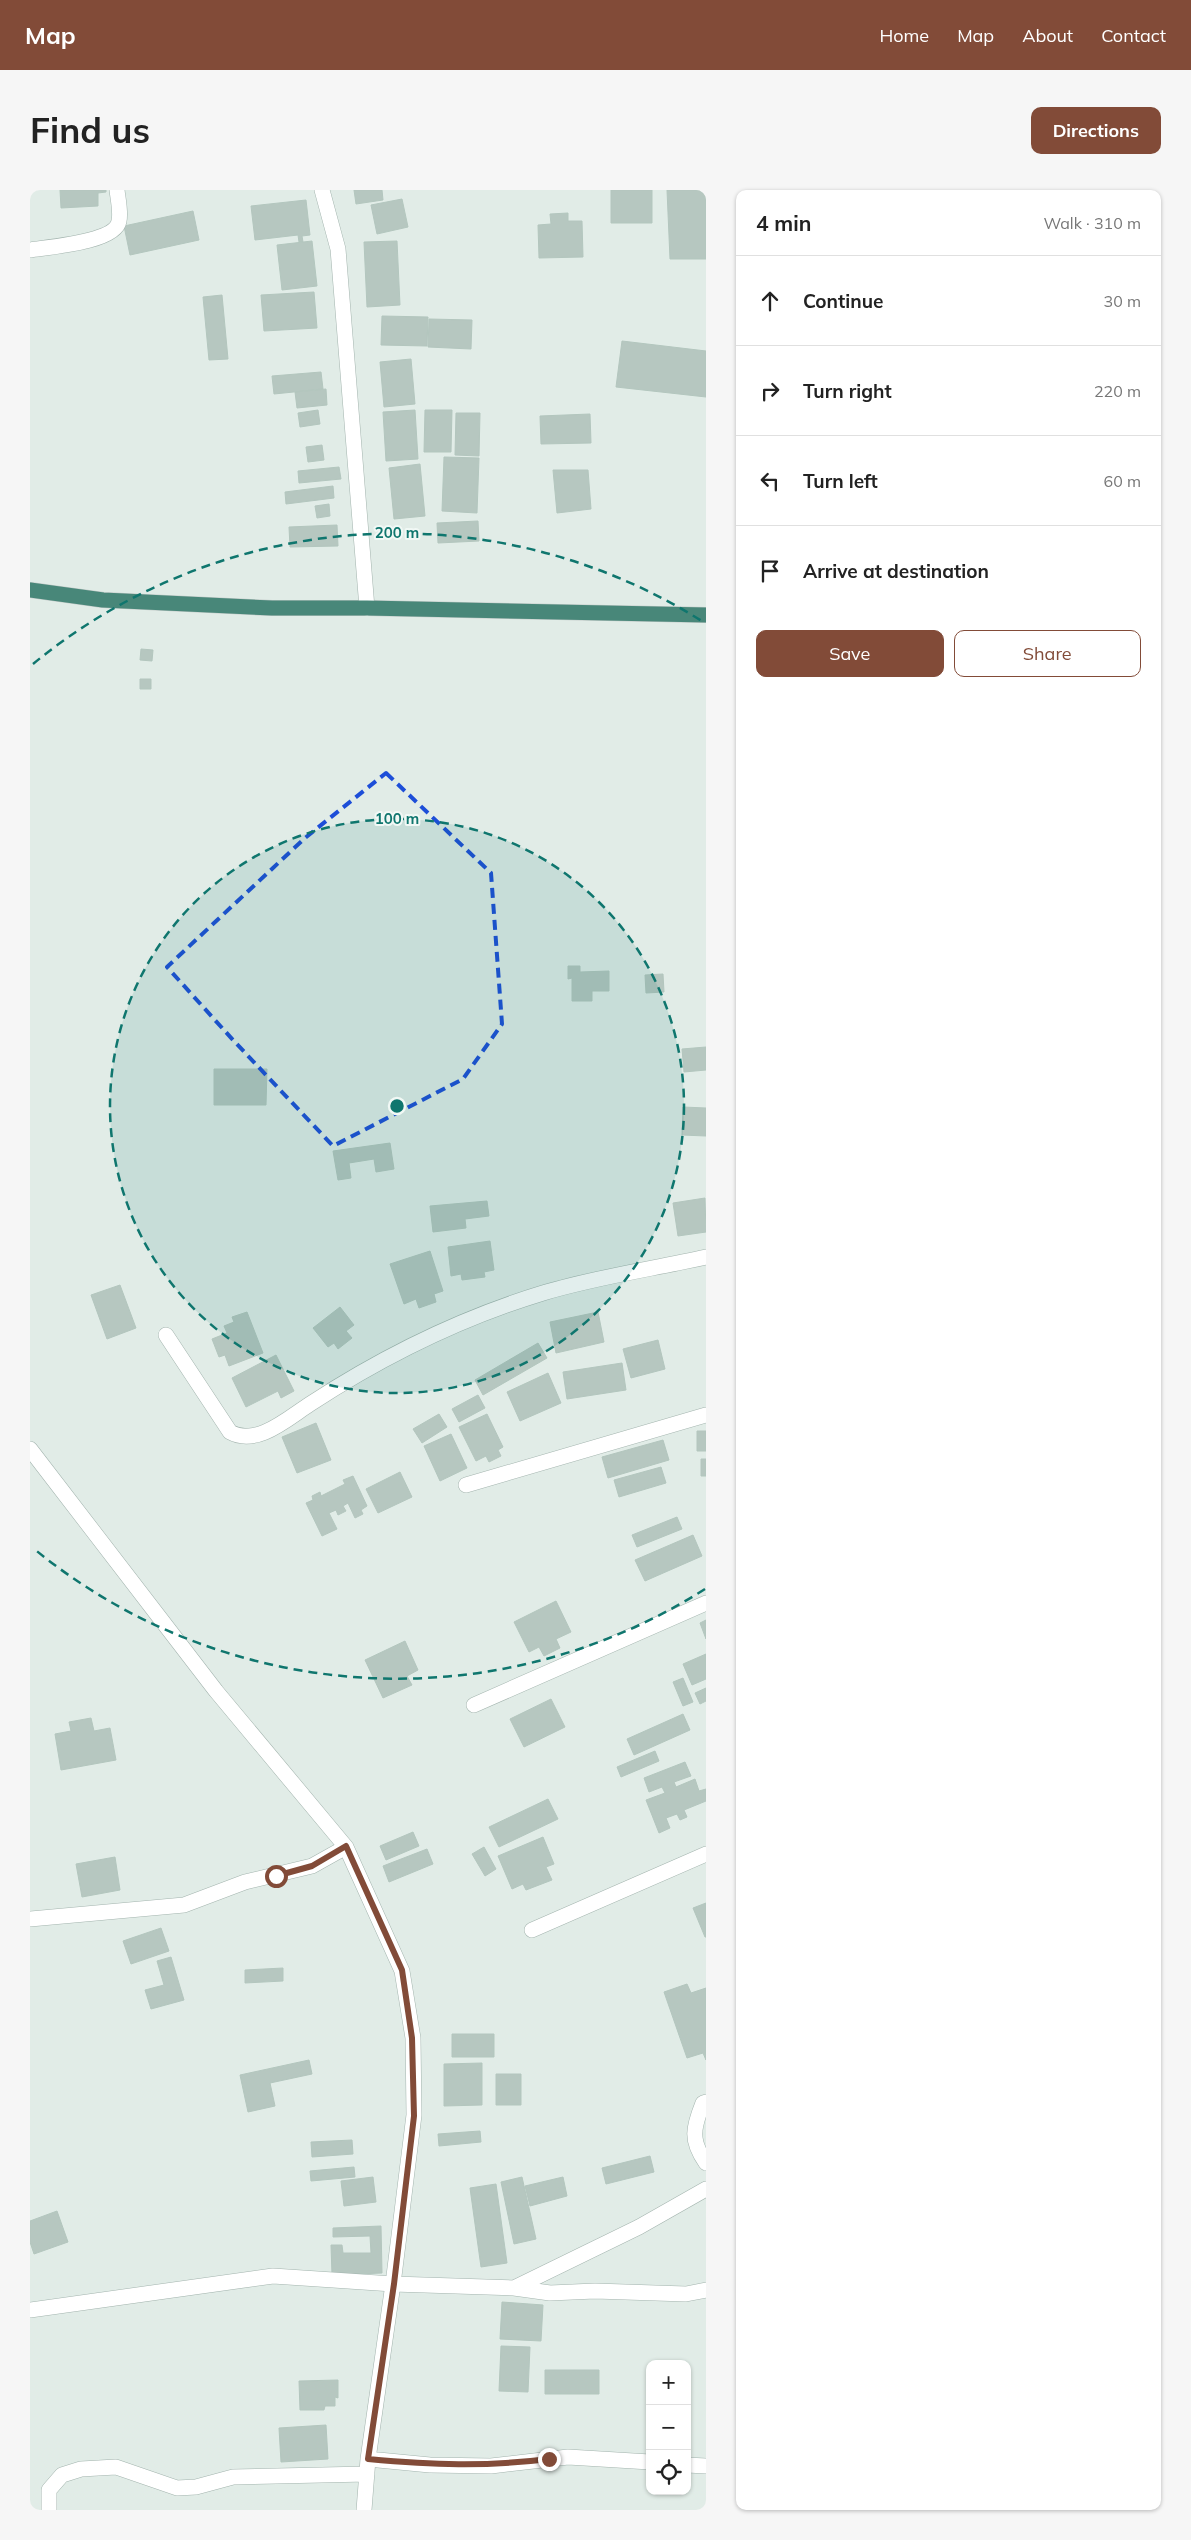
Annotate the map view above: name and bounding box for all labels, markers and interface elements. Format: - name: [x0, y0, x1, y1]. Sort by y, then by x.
- text: Map: [25, 20, 76, 50]
- text: Home: [879, 24, 929, 47]
- text: Map: [957, 24, 994, 47]
- text: About: [1022, 24, 1073, 47]
- text: Contact: [1101, 24, 1166, 47]
- button: Directions: [1031, 107, 1161, 154]
- text: Find us: [30, 108, 150, 152]
- text: 4 min: [756, 210, 811, 236]
- text: Walk · 310 m: [1043, 213, 1141, 233]
- icon: ahead: [756, 287, 784, 315]
- text: Continue: [803, 289, 883, 313]
- text: 30 m: [1104, 291, 1141, 311]
- icon: right: [756, 377, 784, 405]
- text: Turn right: [803, 379, 892, 403]
- text: 220 m: [1094, 381, 1141, 401]
- icon: left: [756, 467, 784, 495]
- text: Turn left: [803, 469, 878, 493]
- text: 60 m: [1104, 471, 1141, 491]
- text: 200 m: [375, 523, 419, 542]
- icon: arrive: [756, 557, 784, 585]
- text: Arrive at destination: [803, 559, 989, 583]
- button: Save: [756, 630, 944, 677]
- button: Share: [954, 630, 1141, 677]
- text: 100 m: [375, 809, 419, 828]
- centre of rings: [388, 1097, 406, 1115]
- route start: [265, 1865, 288, 1888]
- map controls: [646, 2360, 691, 2495]
- button: +: [646, 2360, 691, 2405]
- button: −: [646, 2405, 691, 2450]
- route end: [538, 2448, 561, 2471]
- button: locate: [646, 2450, 691, 2495]

